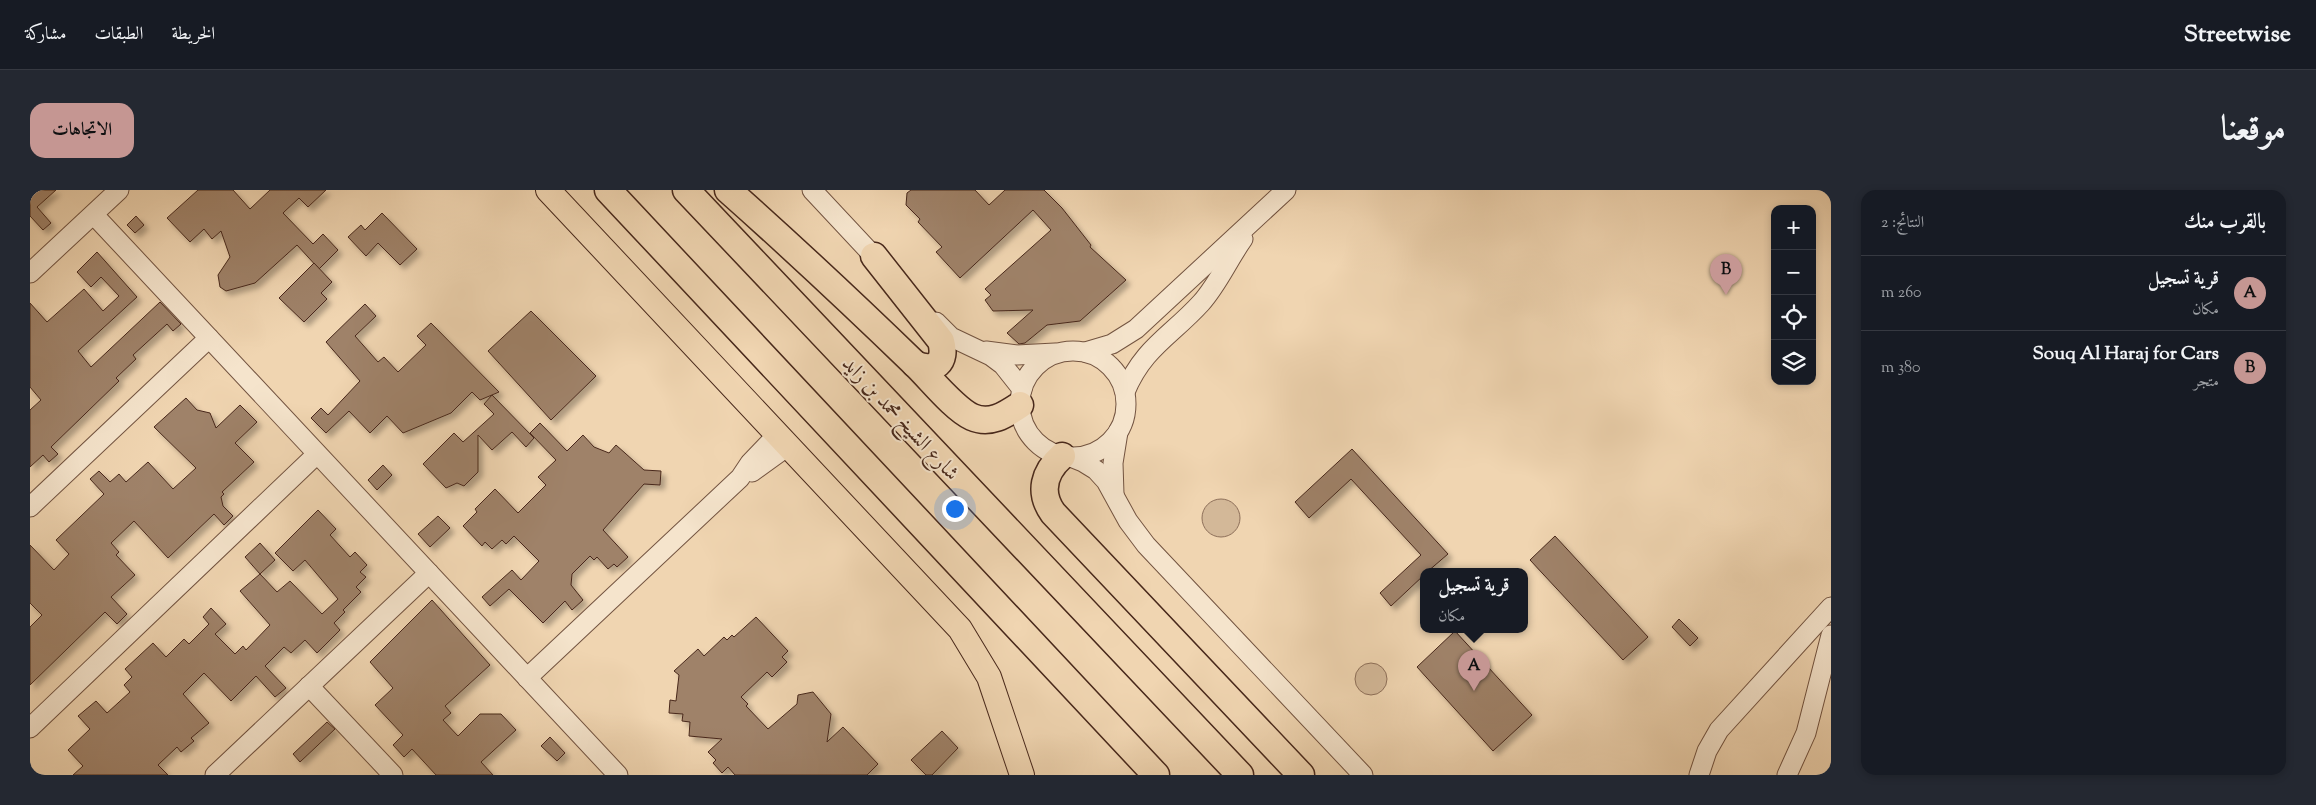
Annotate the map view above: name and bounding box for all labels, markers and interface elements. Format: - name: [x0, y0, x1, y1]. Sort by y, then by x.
- text: Streetwise: [2184, 18, 2291, 52]
- text: مشاركة: [25, 22, 66, 48]
- text: الطبقات: [94, 22, 143, 48]
- text: الخريطة: [171, 22, 215, 48]
- button: الاتجاهات: [30, 103, 134, 158]
- text: موقعنا: [2221, 105, 2286, 156]
- map controls: [1771, 205, 1816, 385]
- button: +: [1771, 205, 1816, 250]
- text: بالقرب منك: [2184, 208, 2266, 238]
- text: النتائج: 2: [1881, 212, 1924, 235]
- button: −: [1771, 250, 1816, 295]
- pin: B: [1710, 254, 1742, 295]
- text: قرية تسجيل: [2148, 266, 2219, 293]
- text: 260 m: [1881, 282, 1922, 305]
- text: A: [2244, 282, 2257, 305]
- button: locate: [1771, 295, 1816, 340]
- text: مكان: [2192, 299, 2219, 322]
- button: layers: [1771, 340, 1816, 385]
- text: Souq Al Haraj for Cars: [2032, 341, 2219, 368]
- street label: شارع الشيخ محمد بن زايد: [832, 350, 965, 490]
- text: 380 m: [1881, 357, 1921, 380]
- text: B: [2245, 357, 2255, 380]
- text: متجر: [2194, 371, 2219, 394]
- your location: [942, 496, 968, 522]
- popup: [1420, 568, 1528, 633]
- text: قرية تسجيل: [1438, 573, 1510, 600]
- text: مكان: [1438, 606, 1465, 629]
- pin: A: [1458, 650, 1490, 691]

